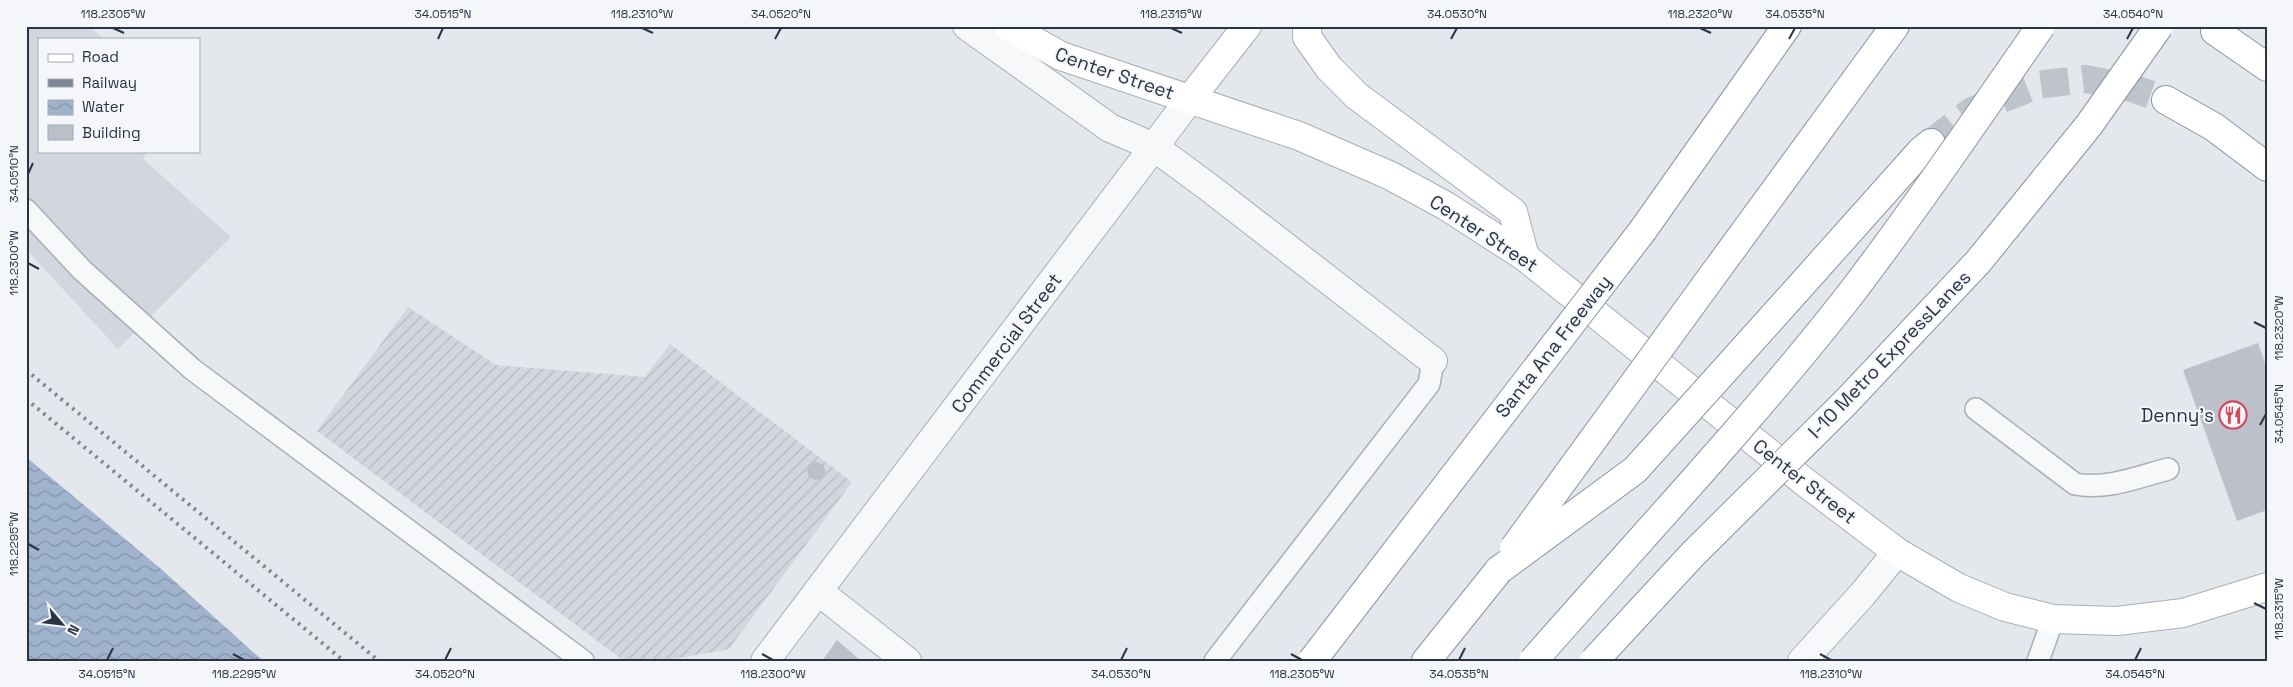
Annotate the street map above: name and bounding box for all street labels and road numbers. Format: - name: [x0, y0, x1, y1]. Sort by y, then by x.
- street label: Center Street: [1052, 41, 1178, 106]
- street label: Center Street: [1425, 189, 1543, 278]
- street label: I-10 Metro ExpressLanes: [1802, 265, 1976, 444]
- street label: Commercial Street: [945, 268, 1067, 418]
- street label: Santa Ana Freeway: [1490, 270, 1617, 423]
- street label: Center Street: [1748, 433, 1861, 530]

